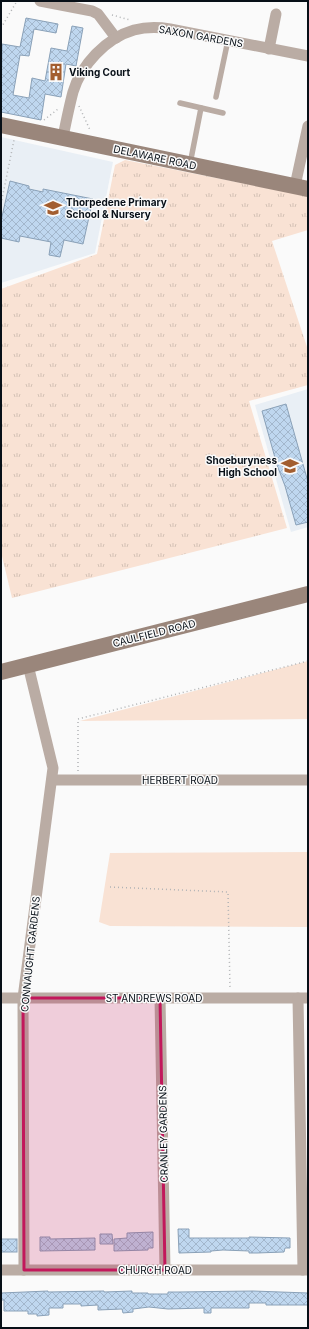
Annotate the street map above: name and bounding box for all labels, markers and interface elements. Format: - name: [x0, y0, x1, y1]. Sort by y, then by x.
- street label: SAXON GARDENS: [158, 23, 244, 49]
- building icon: Viking Court: [46, 62, 66, 82]
- place label: Viking Court: [69, 66, 131, 79]
- street label: DELAWARE ROAD: [112, 142, 198, 172]
- place label: Thorpedene Primary School & Nursery: [66, 196, 167, 221]
- school or university icon: Thorpedene Primary School & Nursery: [43, 198, 63, 218]
- place label: Shoeburyness High School: [206, 454, 277, 479]
- school or university icon: Shoeburyness High School: [280, 456, 300, 476]
- street label: CAULFIELD ROAD: [111, 617, 197, 649]
- street label: HERBERT ROAD: [142, 774, 218, 786]
- street label: CONNAUGHT GARDENS: [18, 896, 42, 1012]
- street label: ST ANDREWS ROAD: [106, 992, 202, 1004]
- street label: CRANLEY GARDENS: [156, 1085, 170, 1183]
- street label: CHURCH ROAD: [118, 1264, 192, 1276]

